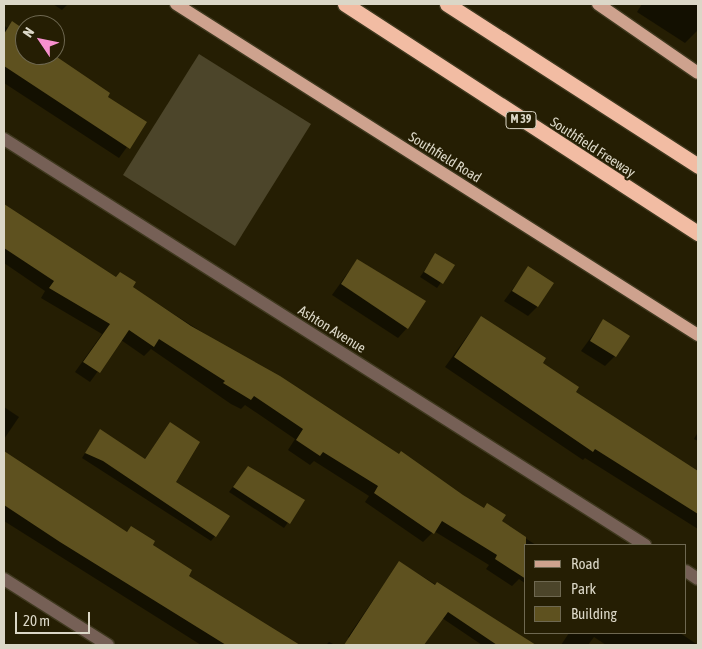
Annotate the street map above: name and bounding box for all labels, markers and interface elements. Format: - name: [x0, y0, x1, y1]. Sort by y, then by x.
- north arrow: [15, 15, 65, 65]
- text: N: [19, 24, 37, 40]
- road number: M 39: [505, 110, 537, 130]
- street label: Southfield Freeway: [547, 113, 639, 181]
- street label: Southfield Road: [406, 128, 484, 186]
- street label: Ashton Avenue: [295, 302, 369, 356]
- legend: [524, 544, 687, 634]
- text: Road: [571, 555, 600, 572]
- text: Park: [571, 580, 596, 597]
- scale bar: [18, 602, 92, 634]
- text: Building: [571, 605, 617, 622]
- text: 20 m: [23, 612, 50, 629]

